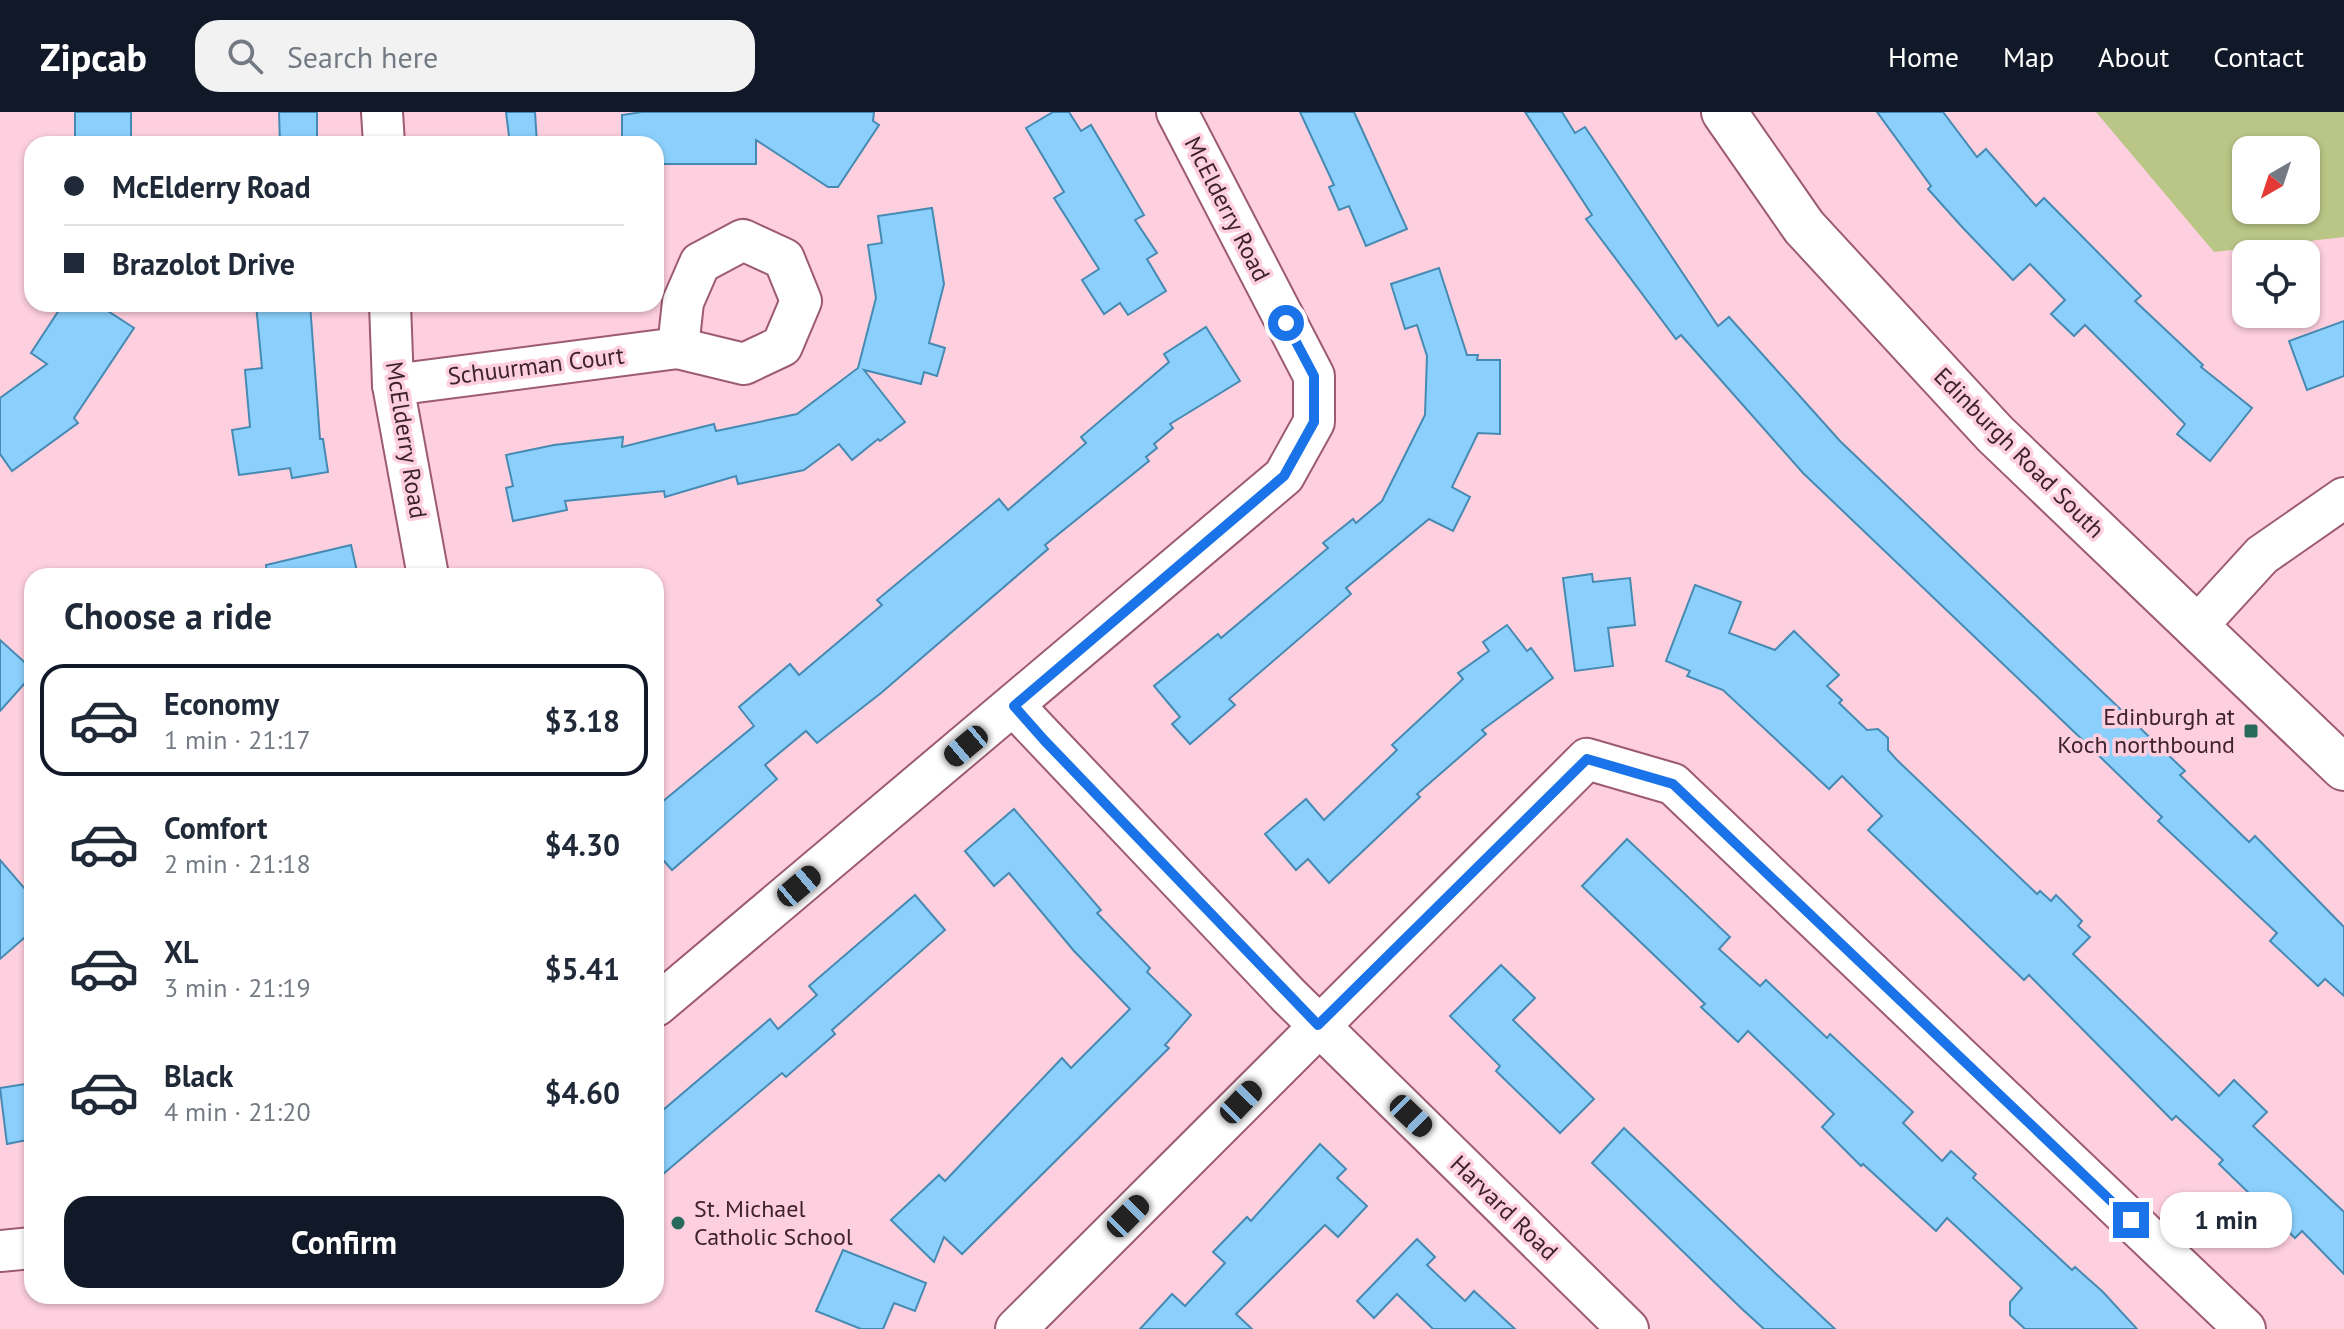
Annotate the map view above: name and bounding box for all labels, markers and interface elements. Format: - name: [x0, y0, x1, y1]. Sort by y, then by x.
- search box: [195, 20, 755, 92]
- text: Zipcab: [40, 32, 147, 81]
- icon: search: [223, 34, 267, 78]
- text: Search here: [287, 37, 438, 76]
- text: Home: [1888, 38, 1959, 75]
- text: Map: [2003, 38, 2054, 75]
- text: About: [2098, 38, 2169, 75]
- text: Contact: [2213, 38, 2304, 75]
- street label: McElderry Road: [1178, 131, 1277, 286]
- north arrow: [2232, 136, 2320, 224]
- map controls: [2232, 136, 2320, 328]
- text: McElderry Road: [112, 167, 311, 206]
- button: locate: [2232, 240, 2320, 328]
- text: Brazolot Drive: [112, 244, 295, 283]
- route start: [1268, 305, 1304, 341]
- street label: Schuurman Court: [446, 339, 626, 392]
- street label: McElderry Road: [379, 359, 434, 521]
- street label: Edinburgh Road South: [1927, 361, 2111, 545]
- text: Choose a ride: [64, 592, 272, 639]
- icon: car: [68, 684, 140, 756]
- text: Economy: [164, 684, 279, 723]
- text: $3.18: [545, 701, 620, 740]
- place label: Edinburgh at Koch northbound: [2057, 701, 2235, 760]
- car: [940, 721, 992, 771]
- marker: Edinburgh at Koch northbound: [2242, 722, 2260, 740]
- text: 1 min · 21:17: [164, 723, 311, 756]
- icon: car: [68, 808, 140, 880]
- text: Comfort: [164, 808, 267, 847]
- text: $4.30: [545, 825, 620, 864]
- text: 2 min · 21:18: [164, 847, 311, 880]
- car: [773, 861, 825, 911]
- icon: car: [68, 932, 140, 1004]
- text: XL: [164, 932, 198, 971]
- text: $5.41: [545, 949, 620, 988]
- text: 3 min · 21:19: [164, 971, 311, 1004]
- icon: car: [68, 1056, 140, 1128]
- text: Black: [164, 1056, 233, 1095]
- text: $4.60: [545, 1073, 620, 1112]
- car: [1216, 1076, 1266, 1128]
- car: [1385, 1091, 1437, 1141]
- text: 4 min · 21:20: [164, 1095, 311, 1128]
- street label: Harvard Road: [1444, 1149, 1565, 1267]
- car: [1103, 1191, 1153, 1241]
- callout: 1 min: [2159, 1192, 2291, 1248]
- place label: St. Michael Catholic School: [694, 1193, 853, 1252]
- button: Confirm: [64, 1196, 624, 1288]
- route end: [2113, 1202, 2149, 1238]
- text: 1 min: [2194, 1203, 2258, 1236]
- marker: St. Michael Catholic School: [669, 1214, 687, 1232]

